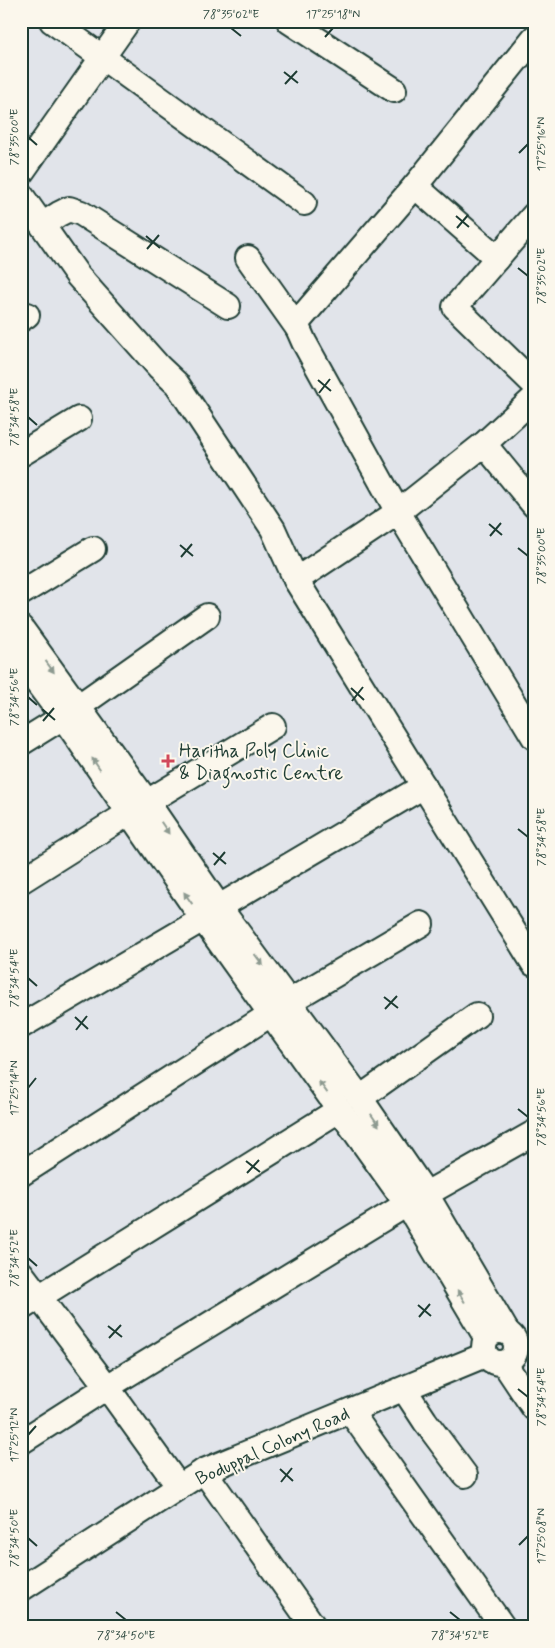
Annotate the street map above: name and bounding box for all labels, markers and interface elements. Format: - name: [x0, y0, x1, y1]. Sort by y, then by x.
- text: 78°35'02"E: [203, 7, 259, 23]
- text: 17°25'18"N: [306, 7, 360, 23]
- text: 78°35'00"E: [7, 108, 23, 166]
- text: 17°25'16"N: [534, 117, 550, 171]
- text: 78°35'02"E: [534, 248, 550, 304]
- text: 78°34'58"E: [7, 388, 23, 446]
- text: 78°35'00"E: [534, 527, 550, 585]
- one-way arrow: [45, 660, 55, 674]
- text: 78°34'56"E: [7, 668, 23, 726]
- place label: Haritha Poly Clinic & Diagnostic Centre: [179, 739, 343, 789]
- marker: Haritha Poly Clinic & Diagnostic Centre: [161, 754, 175, 768]
- one-way arrow: [91, 758, 101, 771]
- text: 78°34'58"E: [534, 808, 550, 866]
- one-way arrow: [160, 821, 170, 835]
- one-way arrow: [183, 891, 193, 905]
- text: 78°34'54"E: [7, 948, 23, 1008]
- one-way arrow: [253, 953, 264, 966]
- text: 17°25'14"N: [7, 1060, 23, 1116]
- one-way arrow: [318, 1080, 328, 1094]
- text: 78°34'56"E: [534, 1088, 550, 1146]
- one-way arrow: [370, 1113, 380, 1126]
- text: 78°34'52"E: [7, 1229, 23, 1287]
- one-way arrow: [457, 1289, 466, 1302]
- text: 78°34'54"E: [534, 1367, 550, 1427]
- street label: Boduppal Colony Road: [192, 1401, 354, 1492]
- text: 17°25'12"N: [7, 1408, 23, 1462]
- text: 17°25'08"N: [534, 1508, 550, 1564]
- text: 78°34'50"E: [7, 1509, 23, 1567]
- text: 78°34'50"E: [97, 1628, 155, 1644]
- text: 78°34'52"E: [431, 1628, 489, 1644]

